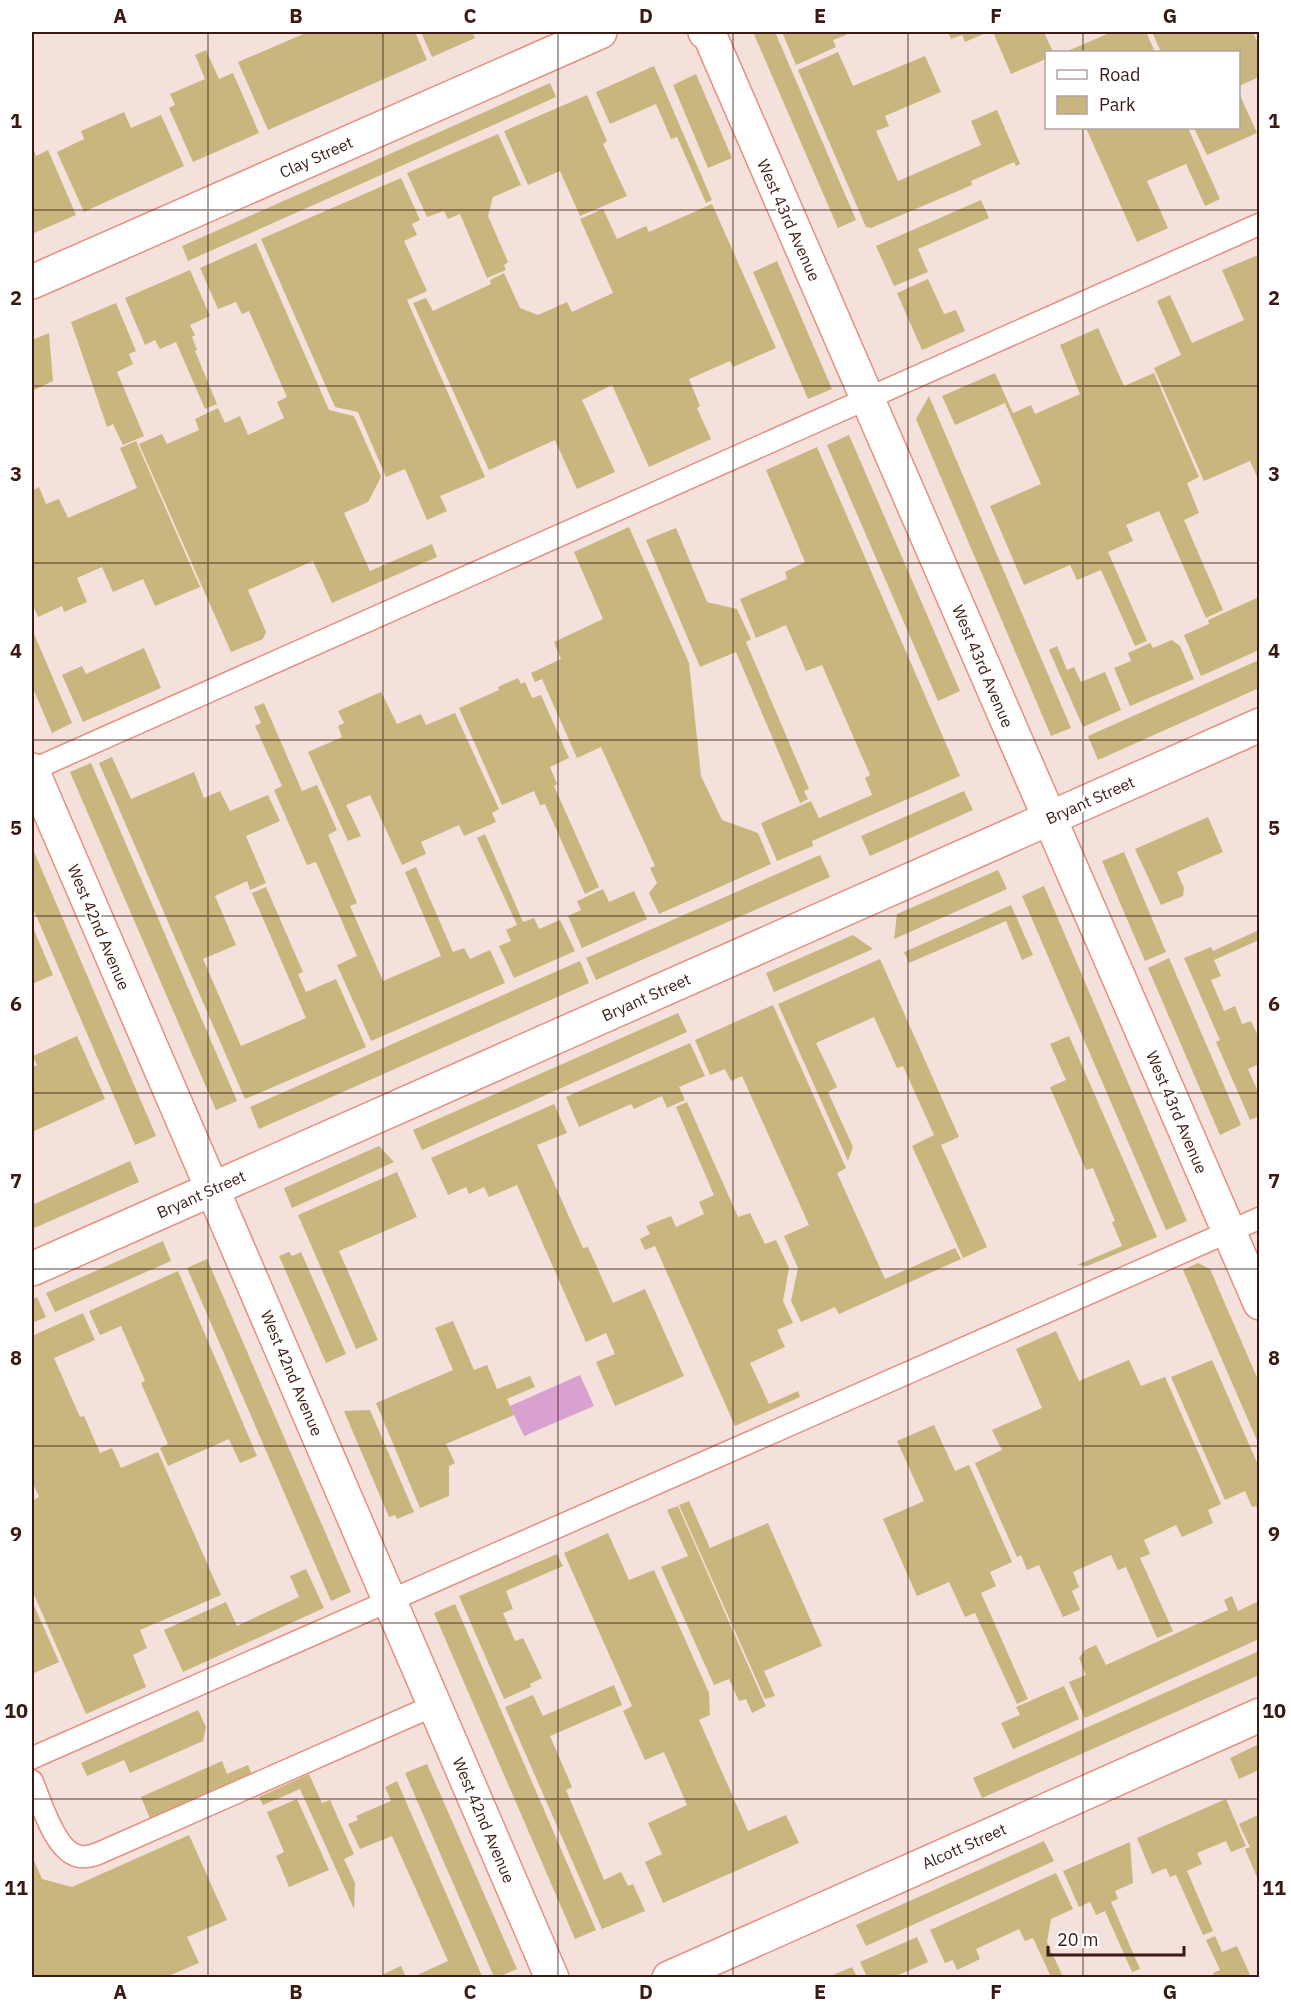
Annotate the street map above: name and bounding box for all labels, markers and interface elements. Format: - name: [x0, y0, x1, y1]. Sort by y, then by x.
- text: A: [113, 2, 127, 29]
- text: B: [289, 2, 303, 29]
- text: C: [463, 2, 477, 29]
- text: D: [639, 2, 653, 29]
- text: E: [814, 2, 826, 29]
- text: F: [990, 2, 1002, 29]
- text: G: [1163, 2, 1177, 29]
- legend: [1045, 51, 1240, 129]
- text: Road: [1099, 63, 1140, 86]
- text: Park: [1099, 93, 1136, 116]
- text: 1: [10, 107, 22, 134]
- text: 1: [1268, 107, 1280, 134]
- street label: Clay Street: [276, 132, 356, 182]
- street label: West 43rd Avenue: [753, 156, 825, 284]
- text: 2: [10, 284, 22, 311]
- text: 2: [1268, 284, 1280, 311]
- text: 3: [10, 460, 22, 487]
- text: 3: [1268, 460, 1280, 487]
- street label: West 43rd Avenue: [948, 602, 1018, 731]
- text: 4: [10, 637, 22, 664]
- text: 4: [1268, 637, 1280, 664]
- street label: Bryant Street: [1042, 772, 1138, 828]
- text: 5: [10, 814, 22, 841]
- text: 5: [1268, 814, 1280, 841]
- street label: West 42nd Avenue: [63, 861, 135, 993]
- street label: Bryant Street: [598, 969, 694, 1025]
- text: 6: [10, 990, 22, 1017]
- text: 6: [1268, 990, 1280, 1017]
- street label: West 43rd Avenue: [1142, 1048, 1212, 1177]
- street label: Bryant Street: [153, 1166, 249, 1222]
- text: 7: [10, 1167, 22, 1194]
- text: 7: [1268, 1167, 1280, 1194]
- street label: West 42nd Avenue: [256, 1307, 328, 1439]
- text: 8: [10, 1344, 22, 1371]
- text: 8: [1268, 1344, 1280, 1371]
- text: 9: [10, 1520, 22, 1547]
- text: 9: [1268, 1520, 1280, 1547]
- text: 10: [4, 1697, 28, 1724]
- text: 10: [1262, 1697, 1286, 1724]
- street label: West 42nd Avenue: [448, 1754, 520, 1886]
- street label: Alcott Street: [919, 1819, 1009, 1873]
- text: 11: [4, 1874, 28, 1901]
- text: 11: [1262, 1874, 1286, 1901]
- scale bar: [1048, 1919, 1184, 1957]
- text: 20 m: [1057, 1928, 1099, 1951]
- text: A: [113, 1978, 127, 2005]
- text: B: [289, 1978, 303, 2005]
- text: C: [463, 1978, 477, 2005]
- text: D: [639, 1978, 653, 2005]
- text: E: [814, 1978, 826, 2005]
- text: F: [990, 1978, 1002, 2005]
- text: G: [1163, 1978, 1177, 2005]

